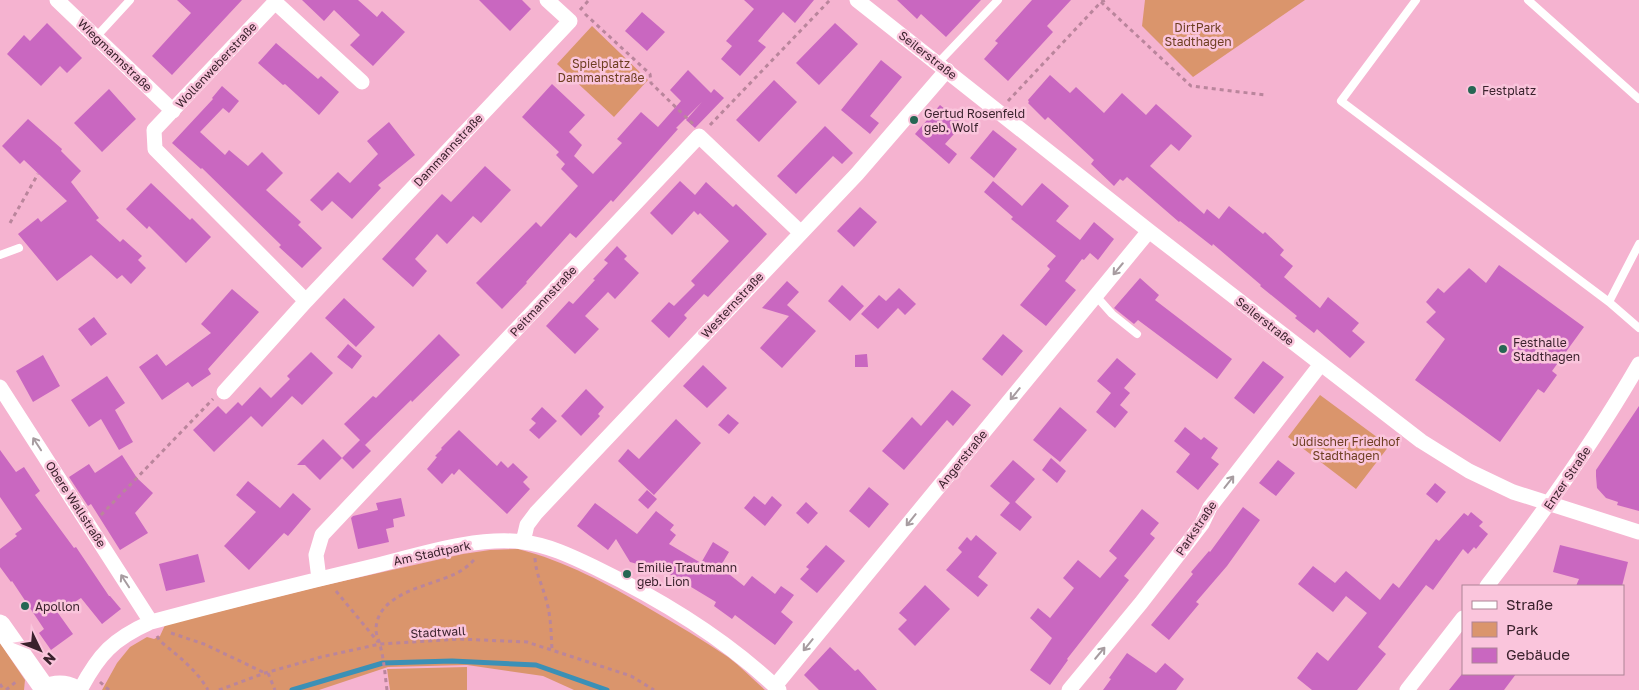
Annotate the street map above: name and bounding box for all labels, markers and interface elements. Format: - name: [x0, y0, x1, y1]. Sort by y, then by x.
- street label: Wiegmannstraße: [75, 16, 155, 94]
- street label: Wollenweberstraße: [172, 19, 260, 111]
- park label: DirtPark Stadthagen: [1164, 20, 1232, 49]
- street label: Seilerstraße: [896, 28, 960, 82]
- park label: Spielplatz Dammanstraße: [557, 56, 645, 85]
- place label: Festplatz: [1482, 83, 1536, 98]
- marker: Festplatz: [1466, 84, 1478, 96]
- place label: Gertud Rosenfeld geb. Wolf: [924, 106, 1025, 135]
- street label: Dammannstraße: [410, 110, 486, 190]
- marker: Gertud Rosenfeld geb. Wolf: [908, 114, 920, 126]
- street label: Peitmannstraße: [506, 262, 580, 340]
- one-way arrow: [1113, 262, 1124, 275]
- street label: Westernstraße: [698, 269, 766, 341]
- street label: Seilerstraße: [1233, 294, 1297, 348]
- place label: Festhalle Stadthagen: [1513, 335, 1580, 364]
- marker: Festhalle Stadthagen: [1497, 343, 1509, 355]
- one-way arrow: [1009, 388, 1020, 401]
- street label: Angerstraße: [934, 427, 990, 491]
- park label: Jüdischer Friedhof Stadthagen: [1292, 434, 1400, 463]
- one-way arrow: [32, 437, 42, 451]
- street label: Enzer Straße: [1540, 444, 1594, 512]
- street label: Obere Wallstraße: [43, 458, 109, 550]
- one-way arrow: [1224, 476, 1235, 489]
- street label: Parkstraße: [1172, 498, 1220, 558]
- one-way arrow: [906, 513, 917, 526]
- street label: Am Stadtpark: [392, 537, 472, 568]
- place label: Emilie Trautmann geb. Lion: [637, 560, 737, 589]
- marker: Emilie Trautmann geb. Lion: [621, 568, 633, 580]
- one-way arrow: [119, 574, 129, 588]
- legend: [1462, 585, 1624, 675]
- text: Straße: [1506, 595, 1553, 613]
- place label: Apollon: [35, 599, 80, 614]
- marker: Apollon: [19, 600, 31, 612]
- text: Park: [1506, 620, 1539, 638]
- street label: Stadtwall: [410, 623, 466, 641]
- north arrow: [15, 625, 65, 675]
- one-way arrow: [803, 639, 814, 652]
- text: Gebäude: [1506, 645, 1570, 663]
- one-way arrow: [1094, 646, 1106, 659]
- text: N: [40, 650, 60, 669]

